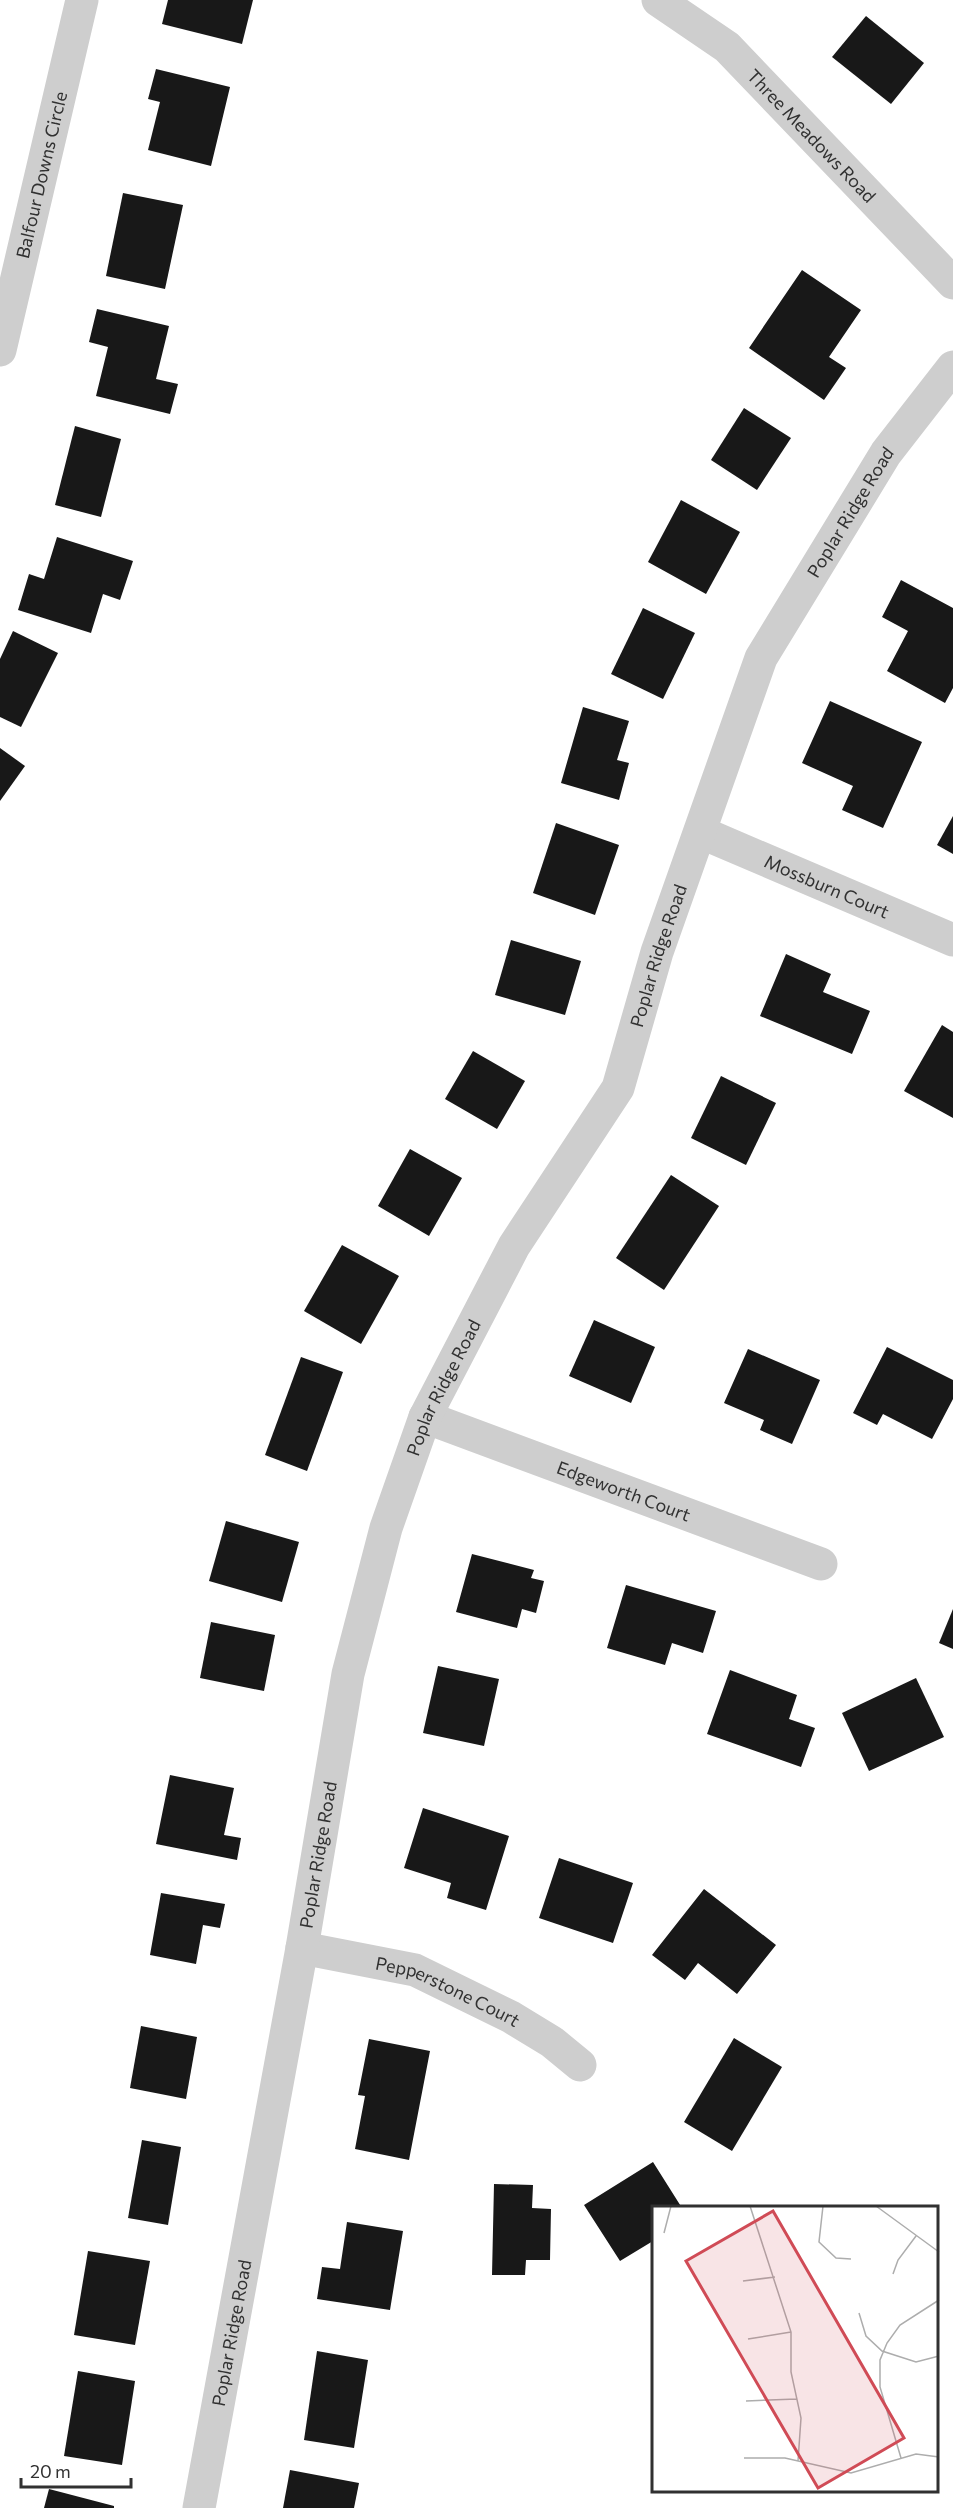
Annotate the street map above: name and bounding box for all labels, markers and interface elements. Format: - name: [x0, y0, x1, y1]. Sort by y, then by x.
- street label: Three Meadows Road: [743, 64, 881, 207]
- street label: Balfour Downs Circle: [11, 89, 71, 260]
- street label: Poplar Ridge Road: [802, 442, 898, 581]
- street label: Mossburn Court: [761, 850, 893, 923]
- street label: Poplar Ridge Road: [625, 881, 691, 1030]
- street label: Poplar Ridge Road: [401, 1316, 485, 1459]
- street label: Edgeworth Court: [554, 1456, 694, 1526]
- street label: Poplar Ridge Road: [294, 1780, 341, 1930]
- street label: Pepperstone Court: [374, 1952, 524, 2031]
- inset map: [652, 2206, 938, 2493]
- street label: Poplar Ridge Road: [207, 2258, 255, 2408]
- scale bar: [21, 2451, 130, 2489]
- text: 20 m: [30, 2460, 71, 2482]

